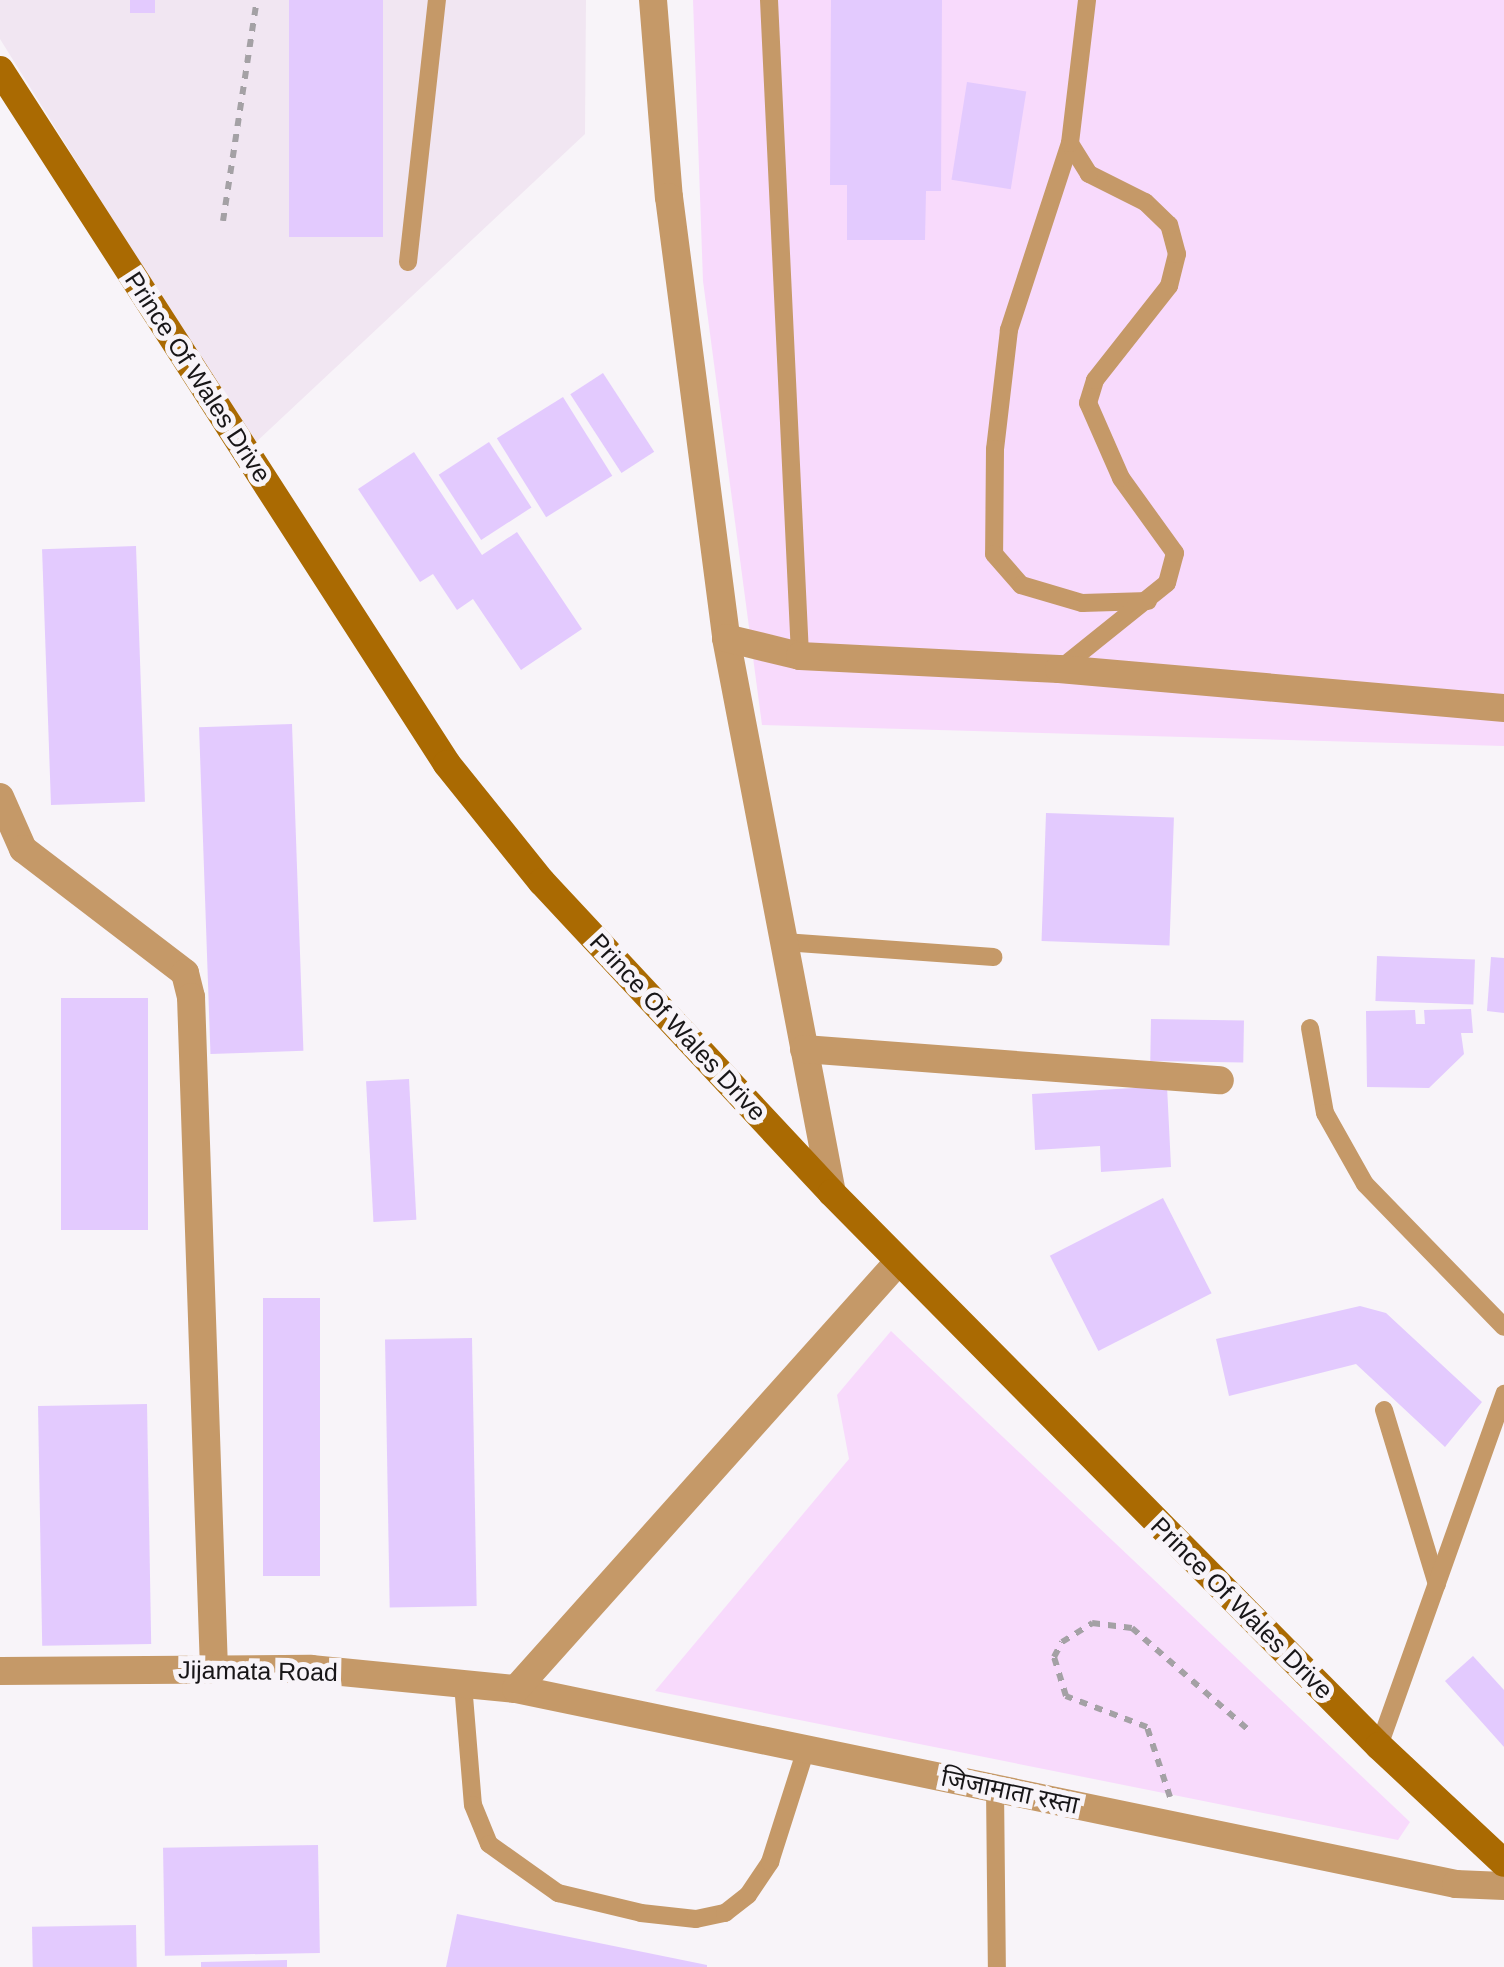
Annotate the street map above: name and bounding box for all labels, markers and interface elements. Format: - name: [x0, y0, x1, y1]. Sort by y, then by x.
- street label: Prince Of Wales Drive: [119, 266, 277, 488]
- street label: Prince Of Wales Drive: [583, 927, 773, 1127]
- street label: Prince Of Wales Drive: [1145, 1511, 1339, 1705]
- street label: Jijamata Road: [178, 1655, 338, 1687]
- street label: जिजामाता रस्ता: [938, 1762, 1082, 1820]

